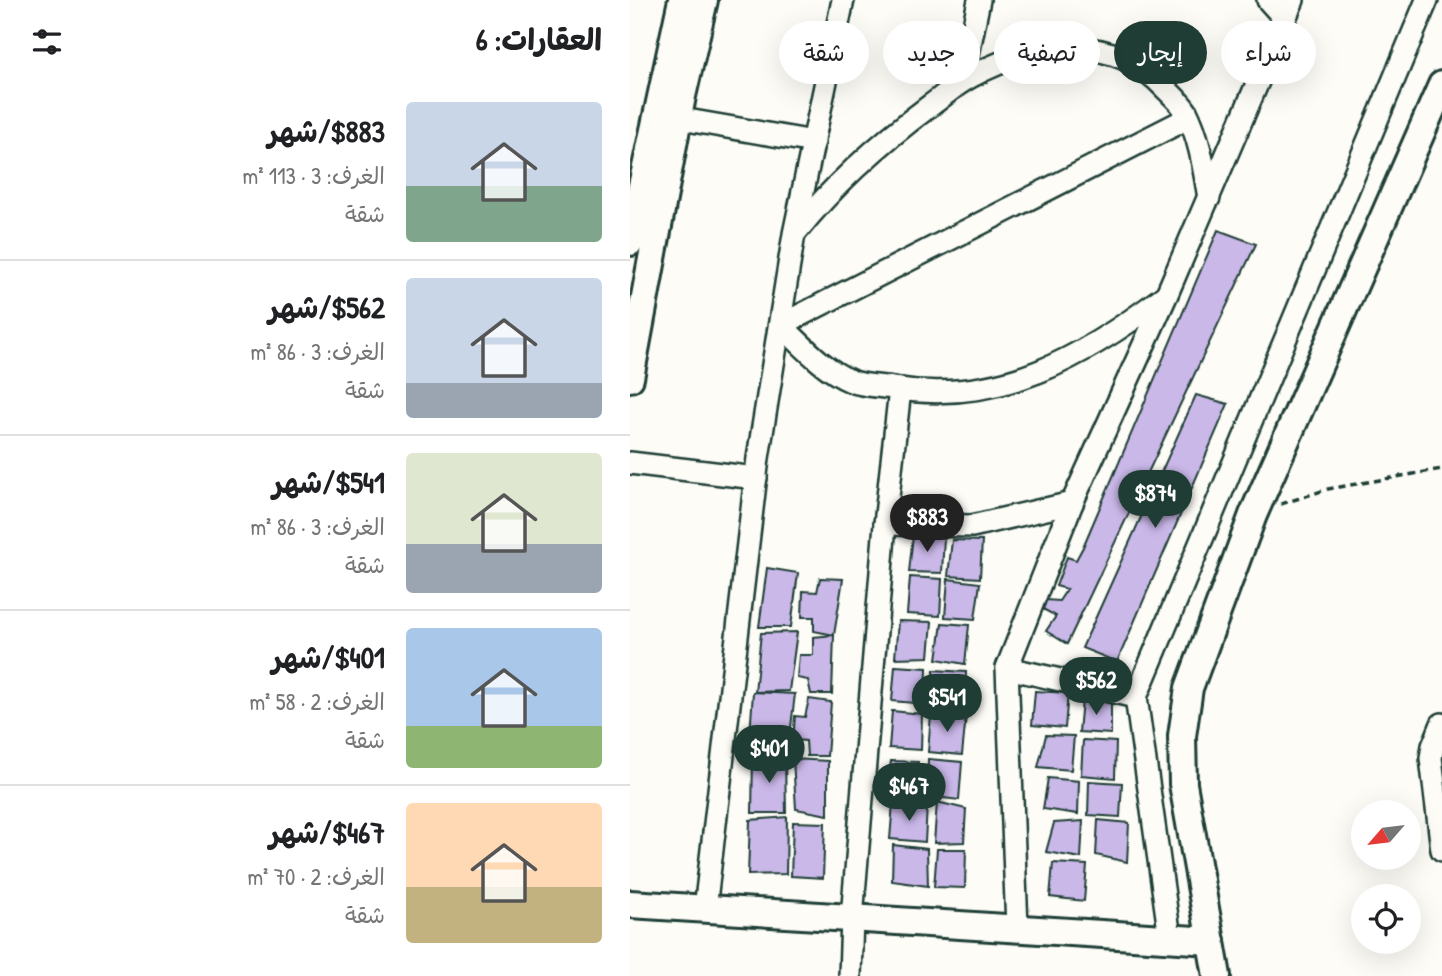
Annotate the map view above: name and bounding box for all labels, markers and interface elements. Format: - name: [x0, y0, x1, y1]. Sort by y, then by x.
- text: العقارات: 6: [476, 19, 602, 59]
- chip: شقة: [779, 21, 869, 84]
- chip: جديد: [883, 21, 980, 84]
- chip: تصفية: [994, 21, 1100, 84]
- chip: إيجار: [1114, 21, 1207, 84]
- chip: شراء: [1221, 21, 1316, 84]
- icon: filters: [28, 23, 66, 61]
- text: $883/شهر: [268, 111, 385, 151]
- icon: home: [462, 130, 546, 214]
- text: الغرف: 3 · 113 m²: [243, 160, 385, 191]
- text: شقة: [345, 198, 385, 229]
- text: $562/شهر: [269, 287, 385, 327]
- icon: home: [462, 306, 546, 390]
- text: الغرف: 3 · 86 m²: [250, 336, 385, 367]
- text: شقة: [345, 374, 385, 405]
- text: $541/شهر: [272, 462, 385, 502]
- pin: $874: [1114, 470, 1196, 530]
- text: $874: [1134, 477, 1176, 508]
- icon: home: [462, 481, 546, 565]
- pin: $883: [886, 494, 968, 554]
- text: $883: [906, 501, 948, 532]
- text: الغرف: 3 · 86 m²: [250, 511, 385, 542]
- text: شقة: [345, 549, 385, 580]
- text: $401/شهر: [272, 637, 385, 677]
- icon: home: [462, 656, 546, 740]
- pin: $562: [1055, 658, 1137, 717]
- text: $562: [1075, 664, 1117, 695]
- pin: $541: [906, 674, 988, 734]
- text: $541: [928, 681, 966, 712]
- text: الغرف: 2 · 58 m²: [249, 686, 385, 717]
- text: شقة: [345, 724, 385, 755]
- pin: $401: [728, 726, 810, 785]
- text: $401: [750, 732, 788, 763]
- pin: $467: [868, 764, 950, 823]
- text: $467: [889, 770, 929, 801]
- north arrow: [1351, 800, 1421, 870]
- map controls: [1351, 800, 1421, 954]
- text: $467/شهر: [269, 812, 385, 852]
- icon: home: [462, 831, 546, 915]
- text: الغرف: 2 · 70 m²: [247, 861, 385, 892]
- button: locate: [1351, 884, 1421, 954]
- text: شقة: [345, 899, 385, 930]

